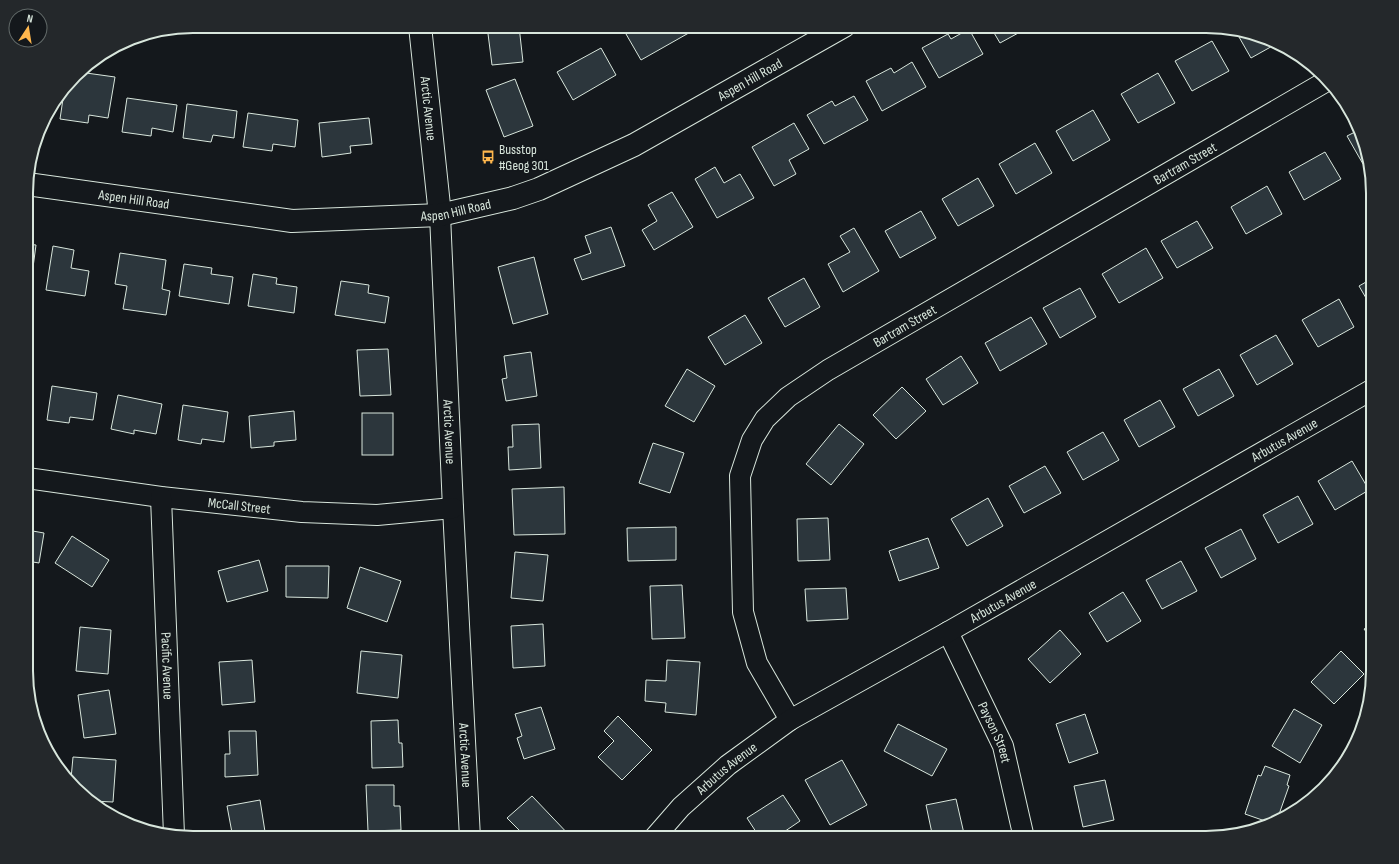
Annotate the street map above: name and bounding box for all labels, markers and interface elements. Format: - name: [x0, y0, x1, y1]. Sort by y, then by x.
- north arrow: [8, 8, 48, 48]
- text: N: [26, 12, 34, 26]
- street label: Aspen Hill Road: [714, 55, 785, 105]
- street label: Arctic Avenue: [416, 75, 440, 142]
- street label: Bartram Street: [1151, 139, 1220, 189]
- place label: Busstop #Geog 301: [499, 141, 549, 174]
- bus stop icon: Busstop #Geog 301: [480, 149, 496, 165]
- street label: Aspen Hill Road: [96, 186, 171, 213]
- street label: Aspen Hill Road: [419, 195, 493, 225]
- street label: Bartram Street: [870, 301, 939, 351]
- street label: Arctic Avenue: [439, 398, 459, 464]
- street label: Arbutus Avenue: [1247, 414, 1321, 466]
- street label: McCall Street: [207, 494, 271, 518]
- street label: Arbutus Avenue: [966, 575, 1039, 627]
- street label: Pacific Avenue: [157, 632, 177, 700]
- street label: Payson Street: [974, 699, 1015, 765]
- street label: Arctic Avenue: [455, 722, 475, 788]
- street label: Arbutus Avenue: [692, 739, 761, 799]

